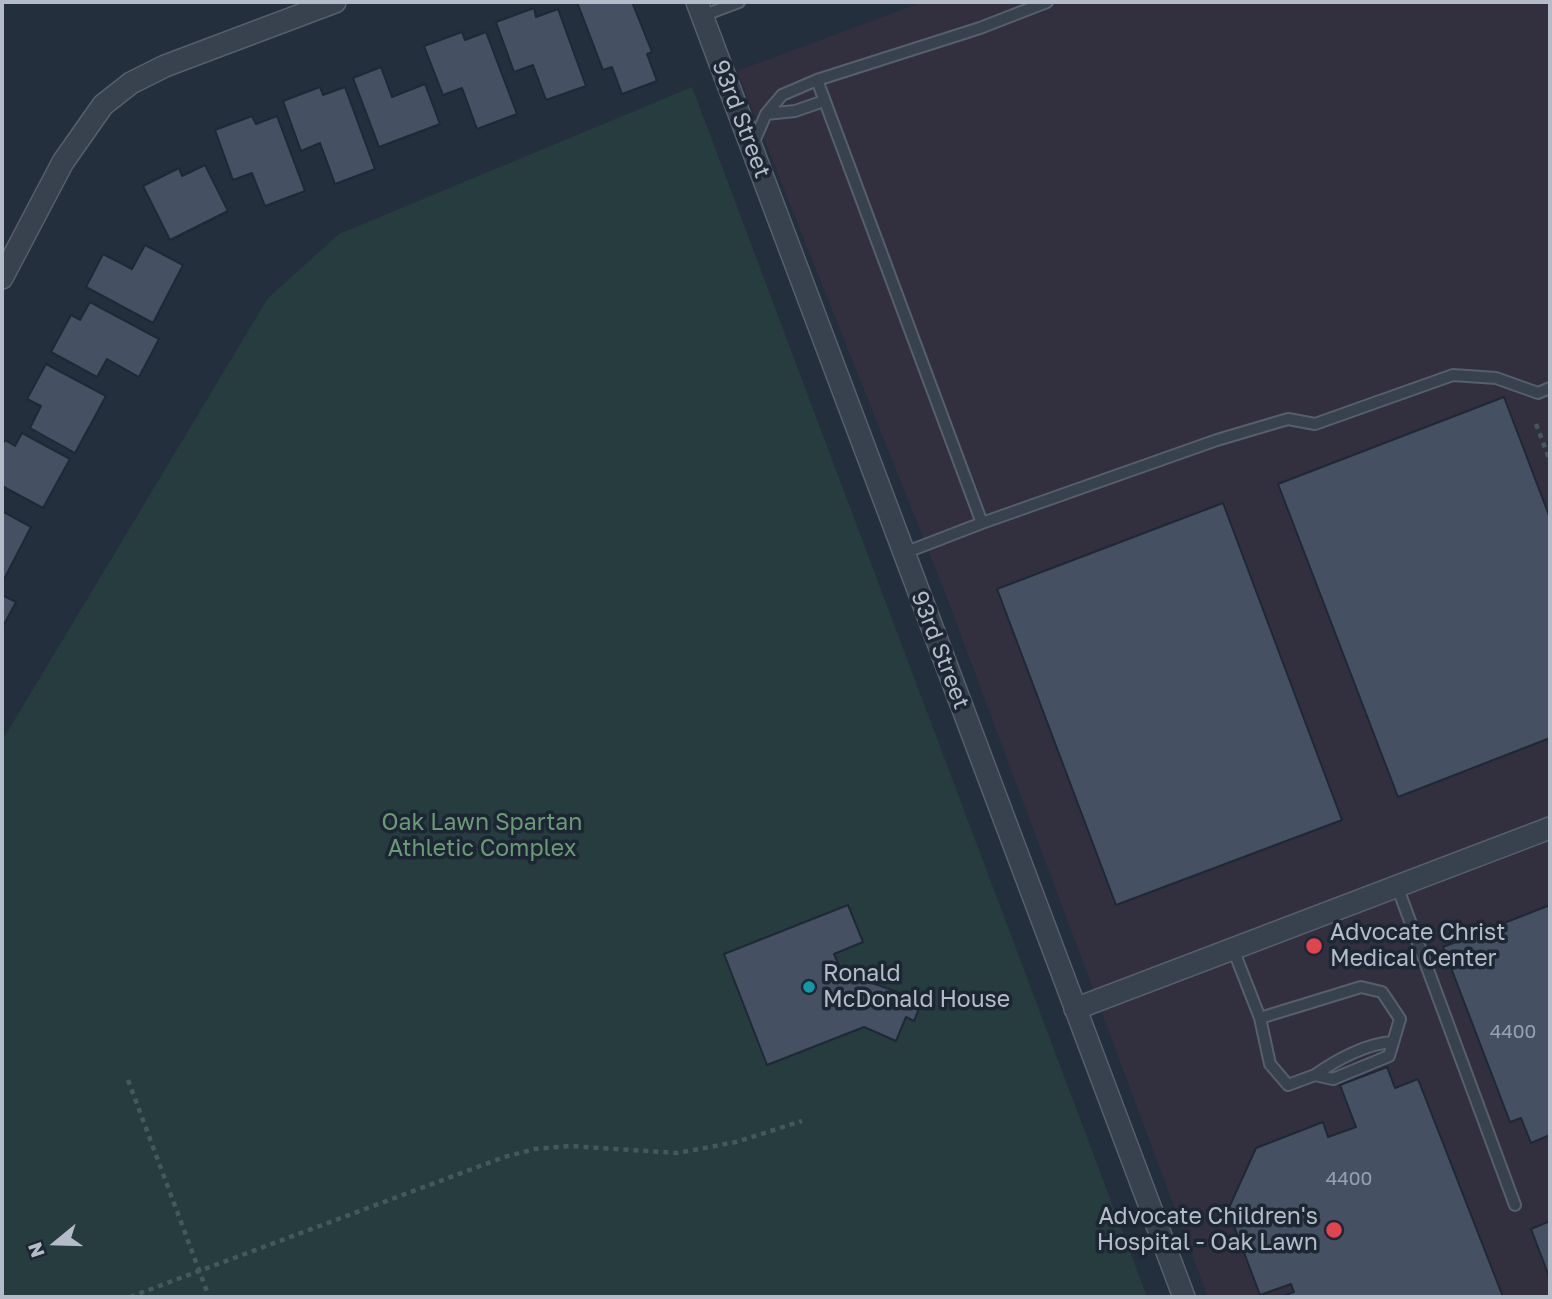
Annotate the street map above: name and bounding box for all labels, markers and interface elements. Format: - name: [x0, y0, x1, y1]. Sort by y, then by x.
- street label: 93rd Street: [706, 56, 776, 182]
- street label: 93rd Street: [905, 587, 975, 713]
- park label: Oak Lawn Spartan Athletic Complex: [381, 809, 583, 863]
- place label: Advocate Christ Medical Center: [1330, 919, 1505, 973]
- marker: Advocate Christ Medical Center: [1304, 936, 1324, 956]
- place label: Ronald McDonald House: [823, 960, 1010, 1014]
- marker: Ronald McDonald House: [801, 979, 817, 995]
- house number: 4400: [1490, 1021, 1536, 1043]
- house number: 4400: [1326, 1168, 1372, 1190]
- place label: Advocate Children's Hospital - Oak Lawn: [1097, 1203, 1318, 1257]
- north arrow: [21, 1208, 91, 1278]
- marker: Advocate Children's Hospital - Oak Lawn: [1324, 1220, 1344, 1240]
- text: N: [22, 1239, 49, 1261]

